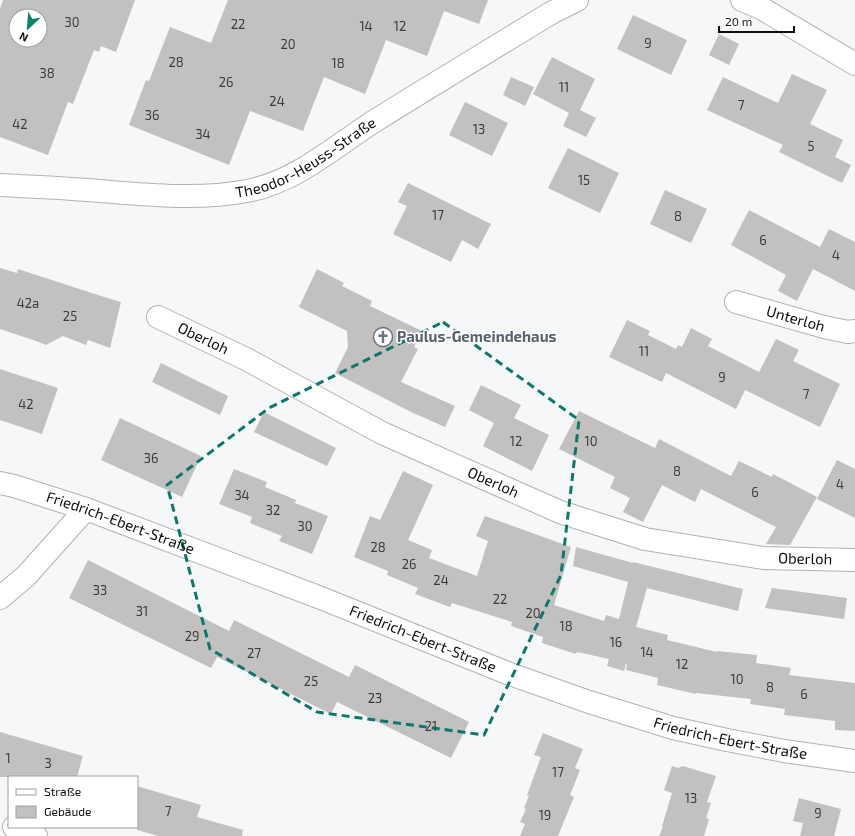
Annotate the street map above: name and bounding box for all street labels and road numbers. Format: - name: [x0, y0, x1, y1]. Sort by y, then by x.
- street label: Theodor-Heuss-Straße: [234, 113, 379, 201]
- street label: Unterloh: [764, 301, 827, 335]
- street label: Oberloh: [175, 318, 232, 357]
- street label: Oberloh: [465, 462, 522, 501]
- street label: Friedrich-Ebert-Straße: [44, 487, 197, 557]
- street label: Oberloh: [778, 548, 833, 568]
- street label: Friedrich-Ebert-Straße: [347, 600, 499, 676]
- street label: Friedrich-Ebert-Straße: [652, 713, 808, 762]

